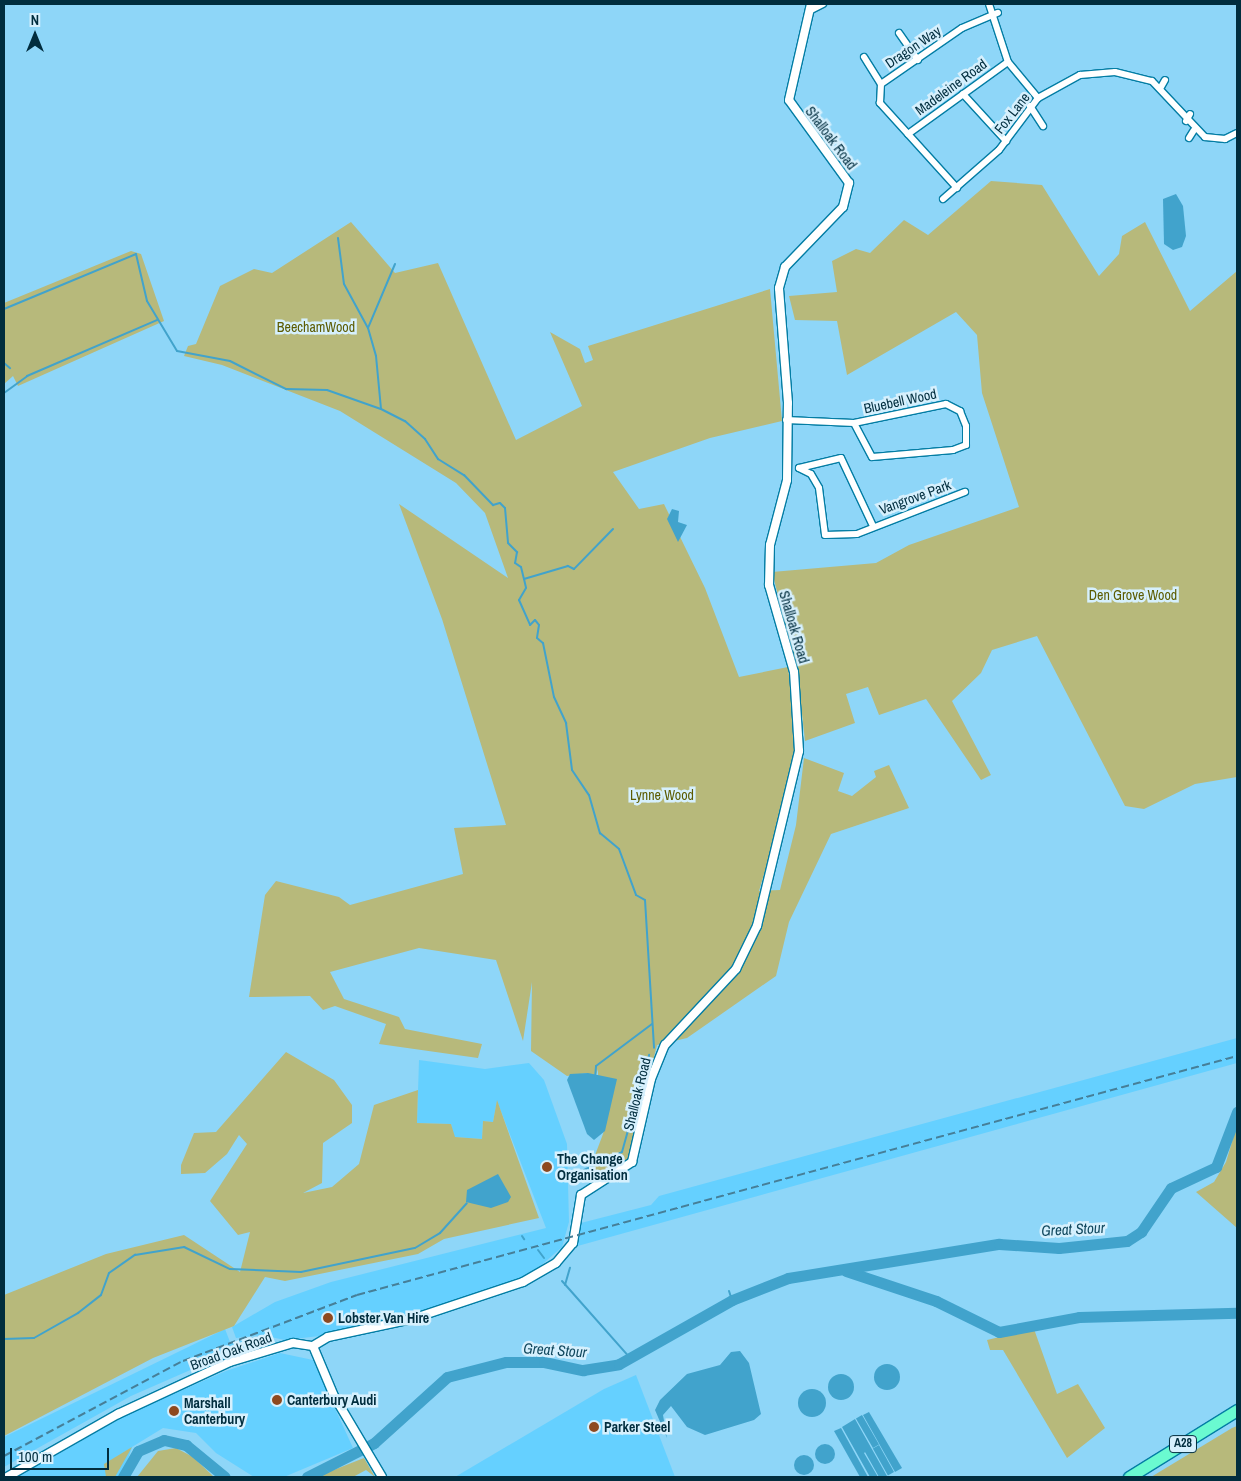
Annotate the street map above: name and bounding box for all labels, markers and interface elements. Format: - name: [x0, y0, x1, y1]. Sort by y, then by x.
- north arrow: [10, 10, 60, 60]
- text: N: [31, 11, 39, 29]
- street label: Dragon Way: [882, 22, 944, 72]
- street label: Madeleine Road: [912, 55, 990, 119]
- street label: Fox Lane: [991, 89, 1033, 137]
- street label: Shalloak Road: [802, 103, 860, 173]
- park label: BeechamWood: [277, 319, 355, 335]
- street label: Bluebell Wood: [862, 385, 938, 417]
- street label: Vangrove Park: [877, 476, 953, 518]
- park label: Den Grove Wood: [1089, 587, 1177, 603]
- street label: Shalloak Road: [776, 589, 812, 665]
- park label: Lynne Wood: [630, 787, 694, 803]
- street label: Shalloak Road: [620, 1056, 654, 1132]
- place label: The Change Organisation: [557, 1151, 628, 1184]
- marker: The Change Organisation: [541, 1161, 553, 1173]
- water label: Great Stour: [1041, 1218, 1105, 1240]
- place label: Lobster Van Hire: [338, 1310, 429, 1326]
- marker: Lobster Van Hire: [322, 1312, 334, 1324]
- street label: Broad Oak Road: [188, 1328, 274, 1374]
- water label: Great Stour: [523, 1339, 587, 1361]
- place label: Canterbury Audi: [287, 1392, 377, 1408]
- marker: Canterbury Audi: [271, 1394, 283, 1406]
- place label: Marshall Canterbury: [184, 1395, 245, 1428]
- marker: Marshall Canterbury: [168, 1405, 180, 1417]
- place label: Parker Steel: [604, 1419, 670, 1435]
- marker: Parker Steel: [588, 1421, 600, 1433]
- road number: A28: [1168, 1435, 1198, 1454]
- scale bar: [12, 1438, 111, 1470]
- text: 100 m: [18, 1446, 52, 1467]

